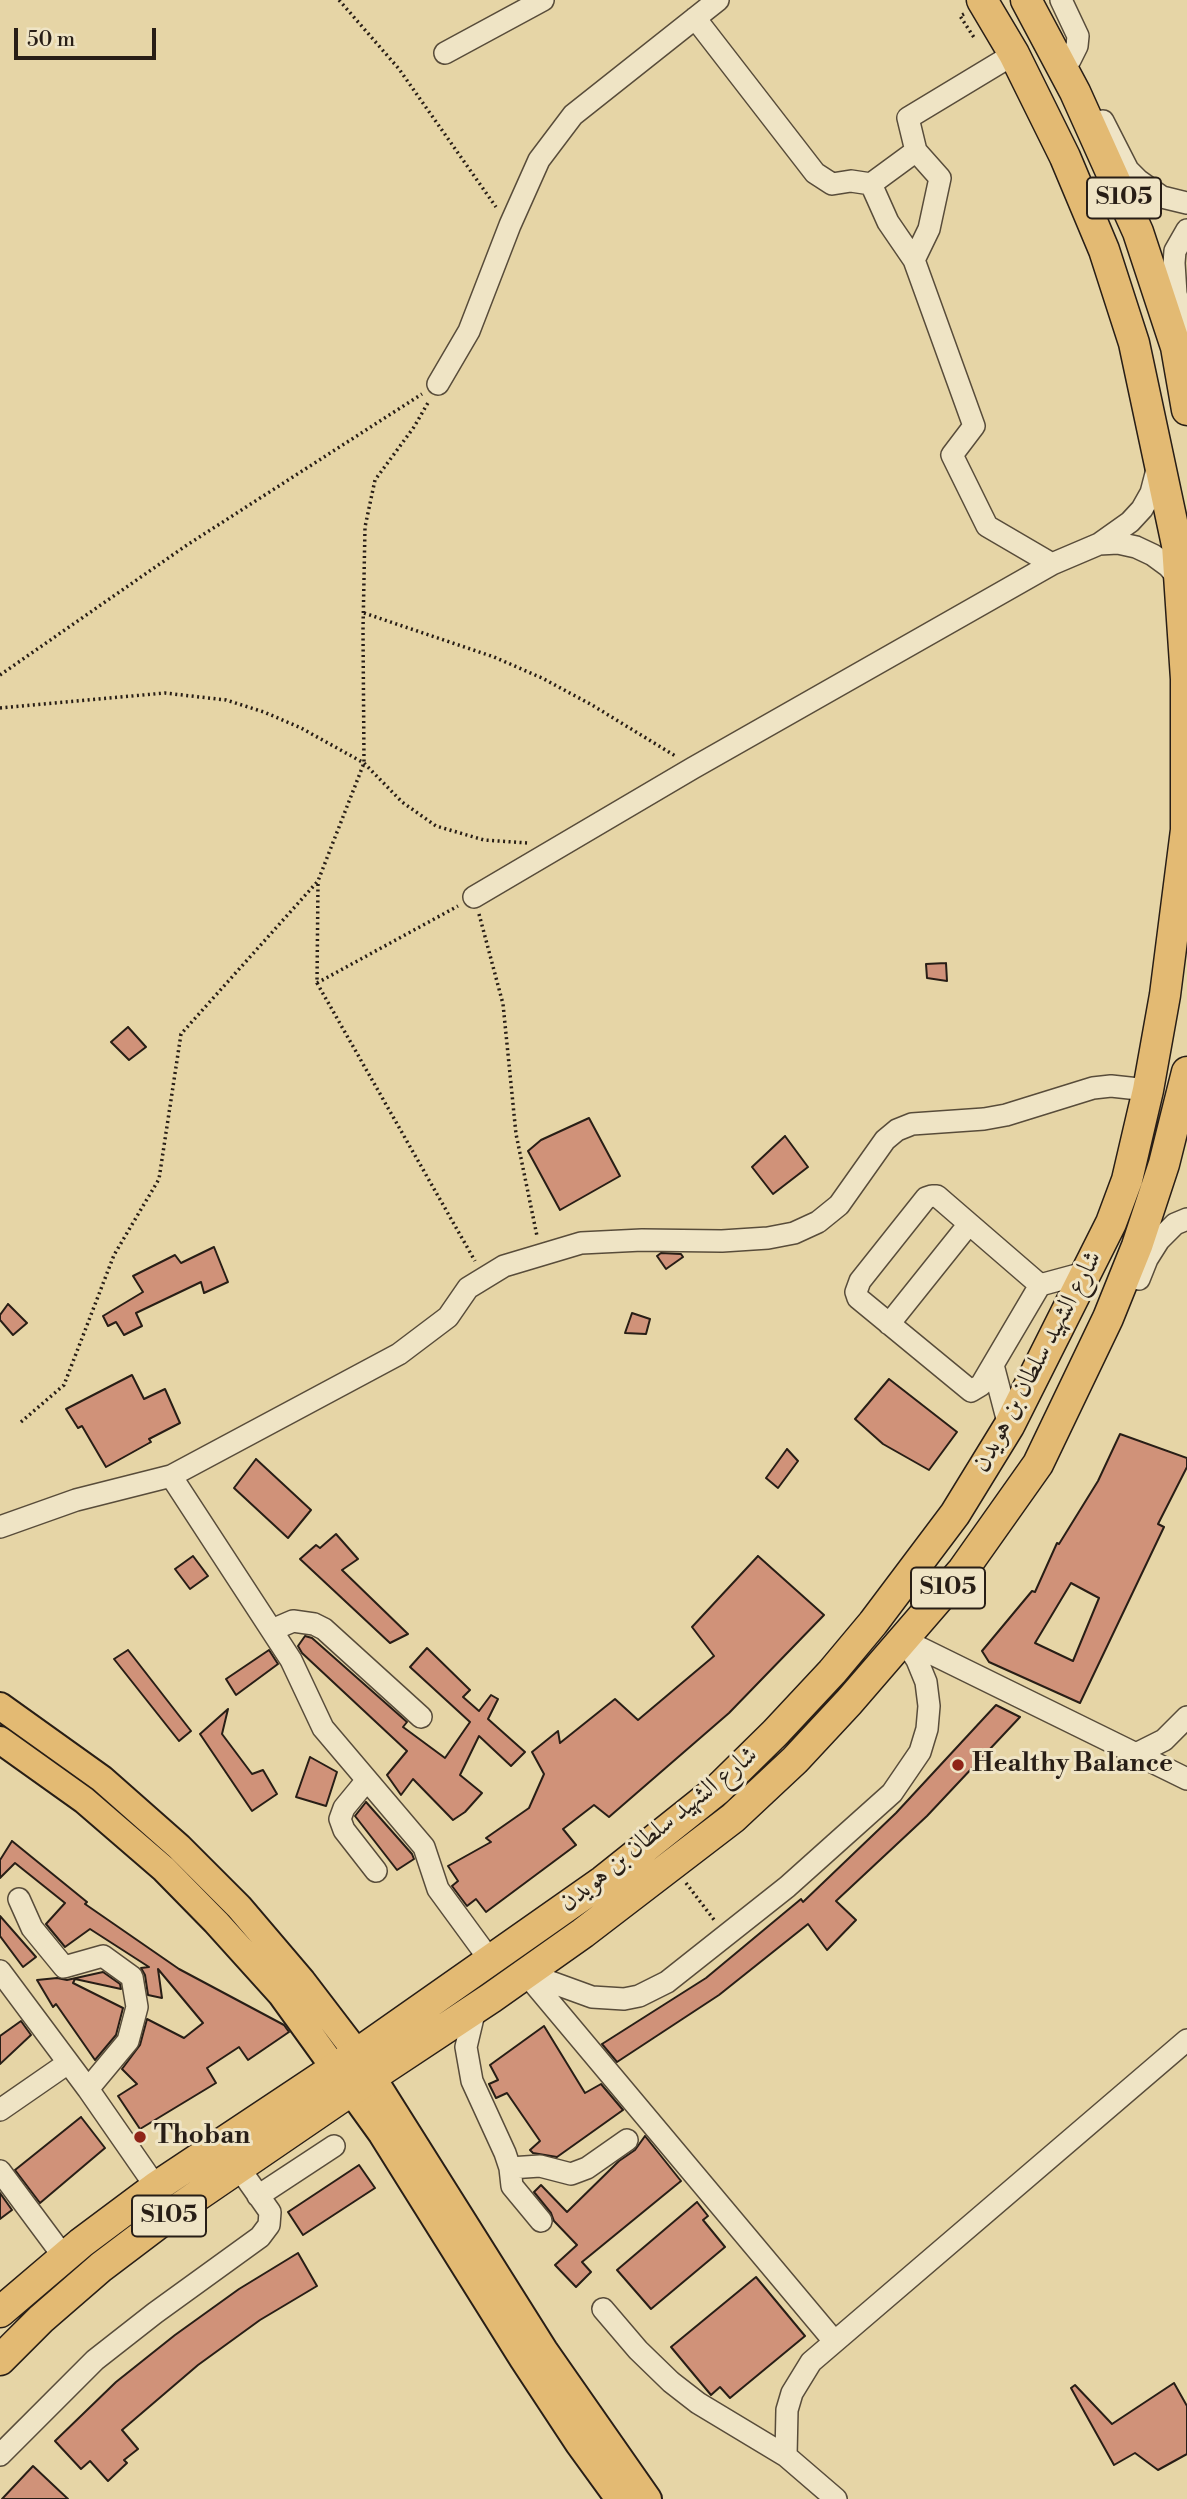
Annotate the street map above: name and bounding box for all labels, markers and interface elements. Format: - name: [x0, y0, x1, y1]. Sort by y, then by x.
- scale bar: [18, 14, 159, 58]
- text: 50 m: [27, 27, 75, 53]
- road number: S105: [1087, 178, 1161, 218]
- street label: شارع الشهيد سلطان بن هويدن: [966, 1246, 1110, 1478]
- road number: S105: [911, 1568, 985, 1608]
- street label: شارع الشهيد سلطان بن هويدن: [553, 1740, 765, 1920]
- place label: Healthy Balance: [972, 1749, 1173, 1781]
- marker: Healthy Balance: [950, 1757, 966, 1773]
- place label: Thoban: [154, 2121, 250, 2153]
- marker: Thoban: [132, 2129, 148, 2145]
- road number: S105: [132, 2196, 206, 2236]

